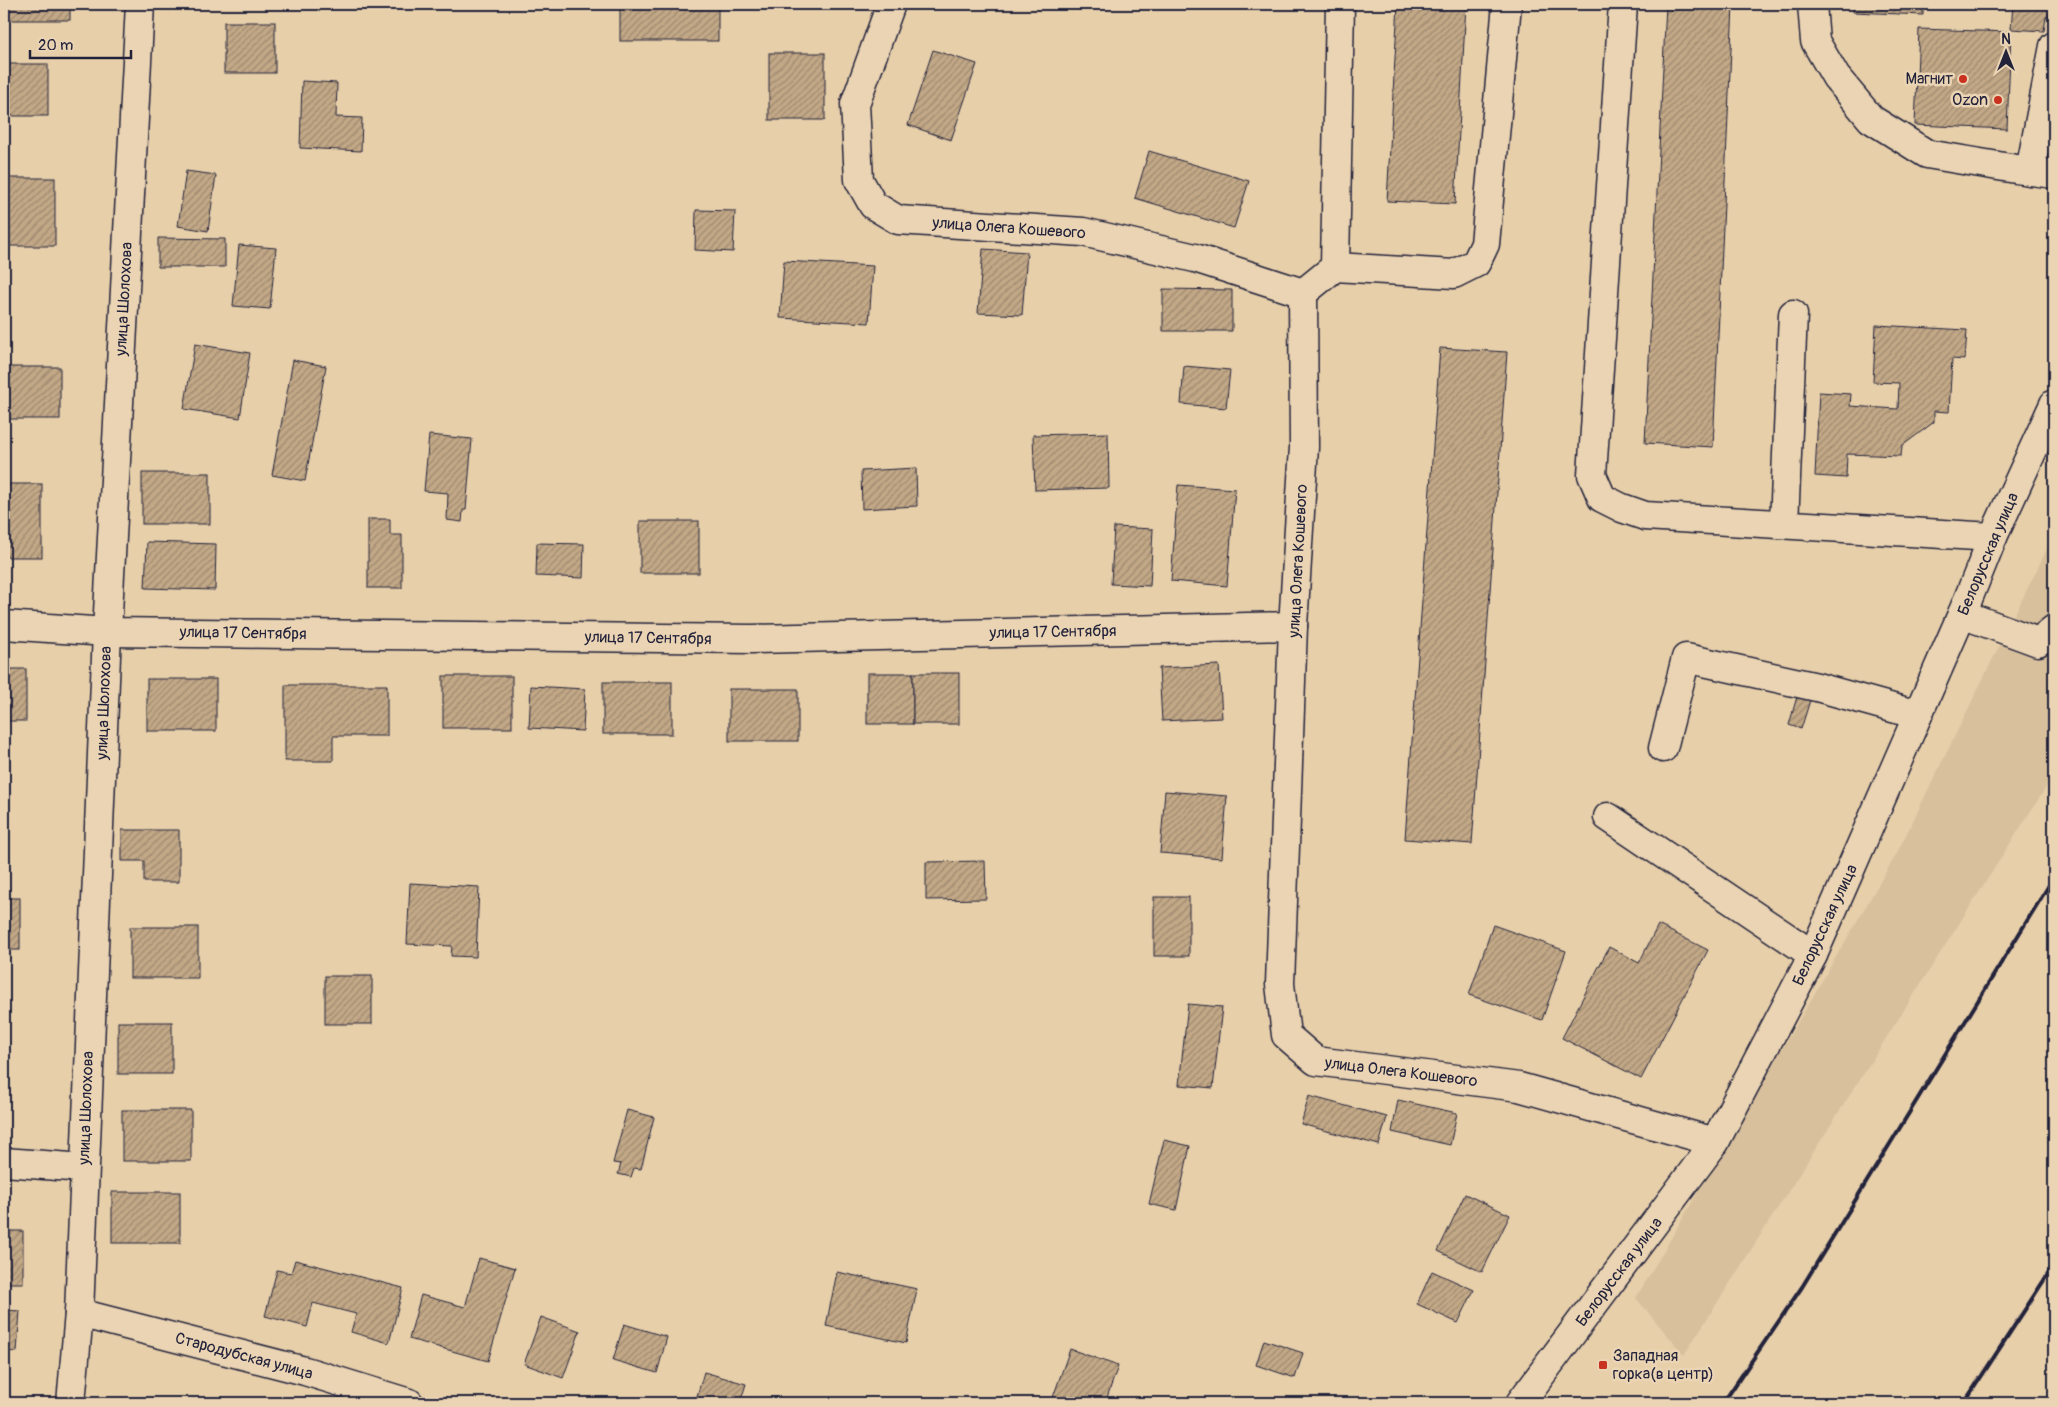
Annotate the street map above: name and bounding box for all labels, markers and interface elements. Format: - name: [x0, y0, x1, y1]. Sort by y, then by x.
- scale bar: [30, 28, 131, 60]
- north arrow: [1980, 28, 2030, 78]
- text: N: [2001, 31, 2011, 48]
- text: 20 m: [38, 36, 73, 55]
- place label: Магнит: [1905, 69, 1953, 89]
- marker: Магнит: [1957, 73, 1969, 85]
- place label: Ozon: [1952, 90, 1988, 110]
- marker: Ozon: [1992, 94, 2004, 106]
- street label: улица Олега Кошевого: [931, 213, 1087, 243]
- street label: улица Шолохова: [111, 242, 137, 357]
- street label: улица Олега Кошевого: [1284, 483, 1312, 639]
- street label: Белорусская улица: [1953, 489, 2023, 619]
- street label: улица 17 Сентября: [988, 621, 1117, 643]
- street label: улица 17 Сентября: [178, 622, 307, 644]
- street label: улица 17 Сентября: [583, 627, 712, 649]
- street label: улица Шолохова: [92, 646, 116, 761]
- street label: Белорусская улица: [1788, 861, 1862, 989]
- street label: улица Шолохова: [74, 1051, 98, 1166]
- street label: улица Олега Кошевого: [1323, 1053, 1479, 1091]
- street label: Белорусская улица: [1571, 1213, 1667, 1331]
- street label: Стародубская улица: [173, 1328, 315, 1384]
- place label: Западная горка(в центр): [1613, 1346, 1714, 1384]
- marker: Западная горка(в центр): [1597, 1359, 1609, 1371]

